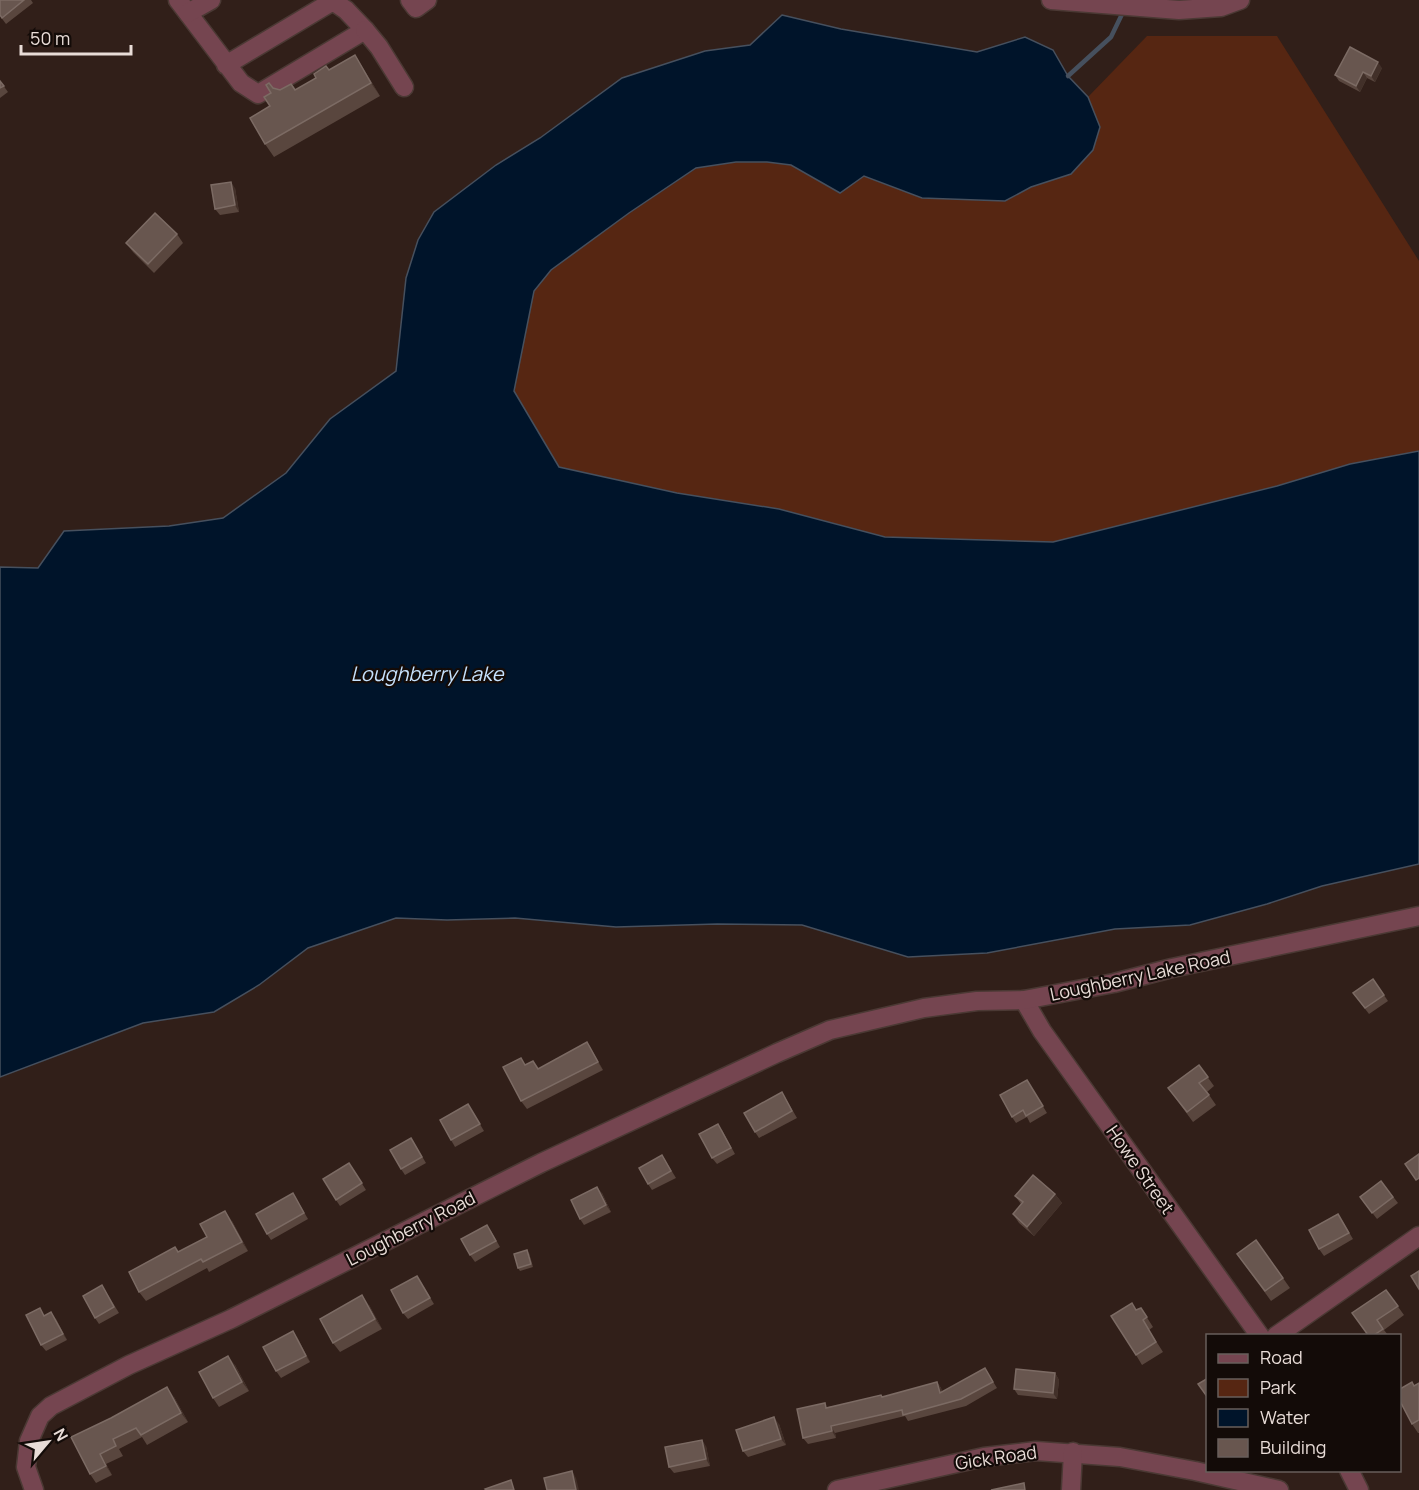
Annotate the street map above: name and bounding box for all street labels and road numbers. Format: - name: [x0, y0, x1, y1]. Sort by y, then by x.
- street label: Loughberry Lake Road: [1047, 944, 1232, 1006]
- street label: Howe Street: [1101, 1120, 1180, 1219]
- street label: Loughberry Road: [342, 1185, 479, 1271]
- street label: Gick Road: [954, 1439, 1038, 1475]

